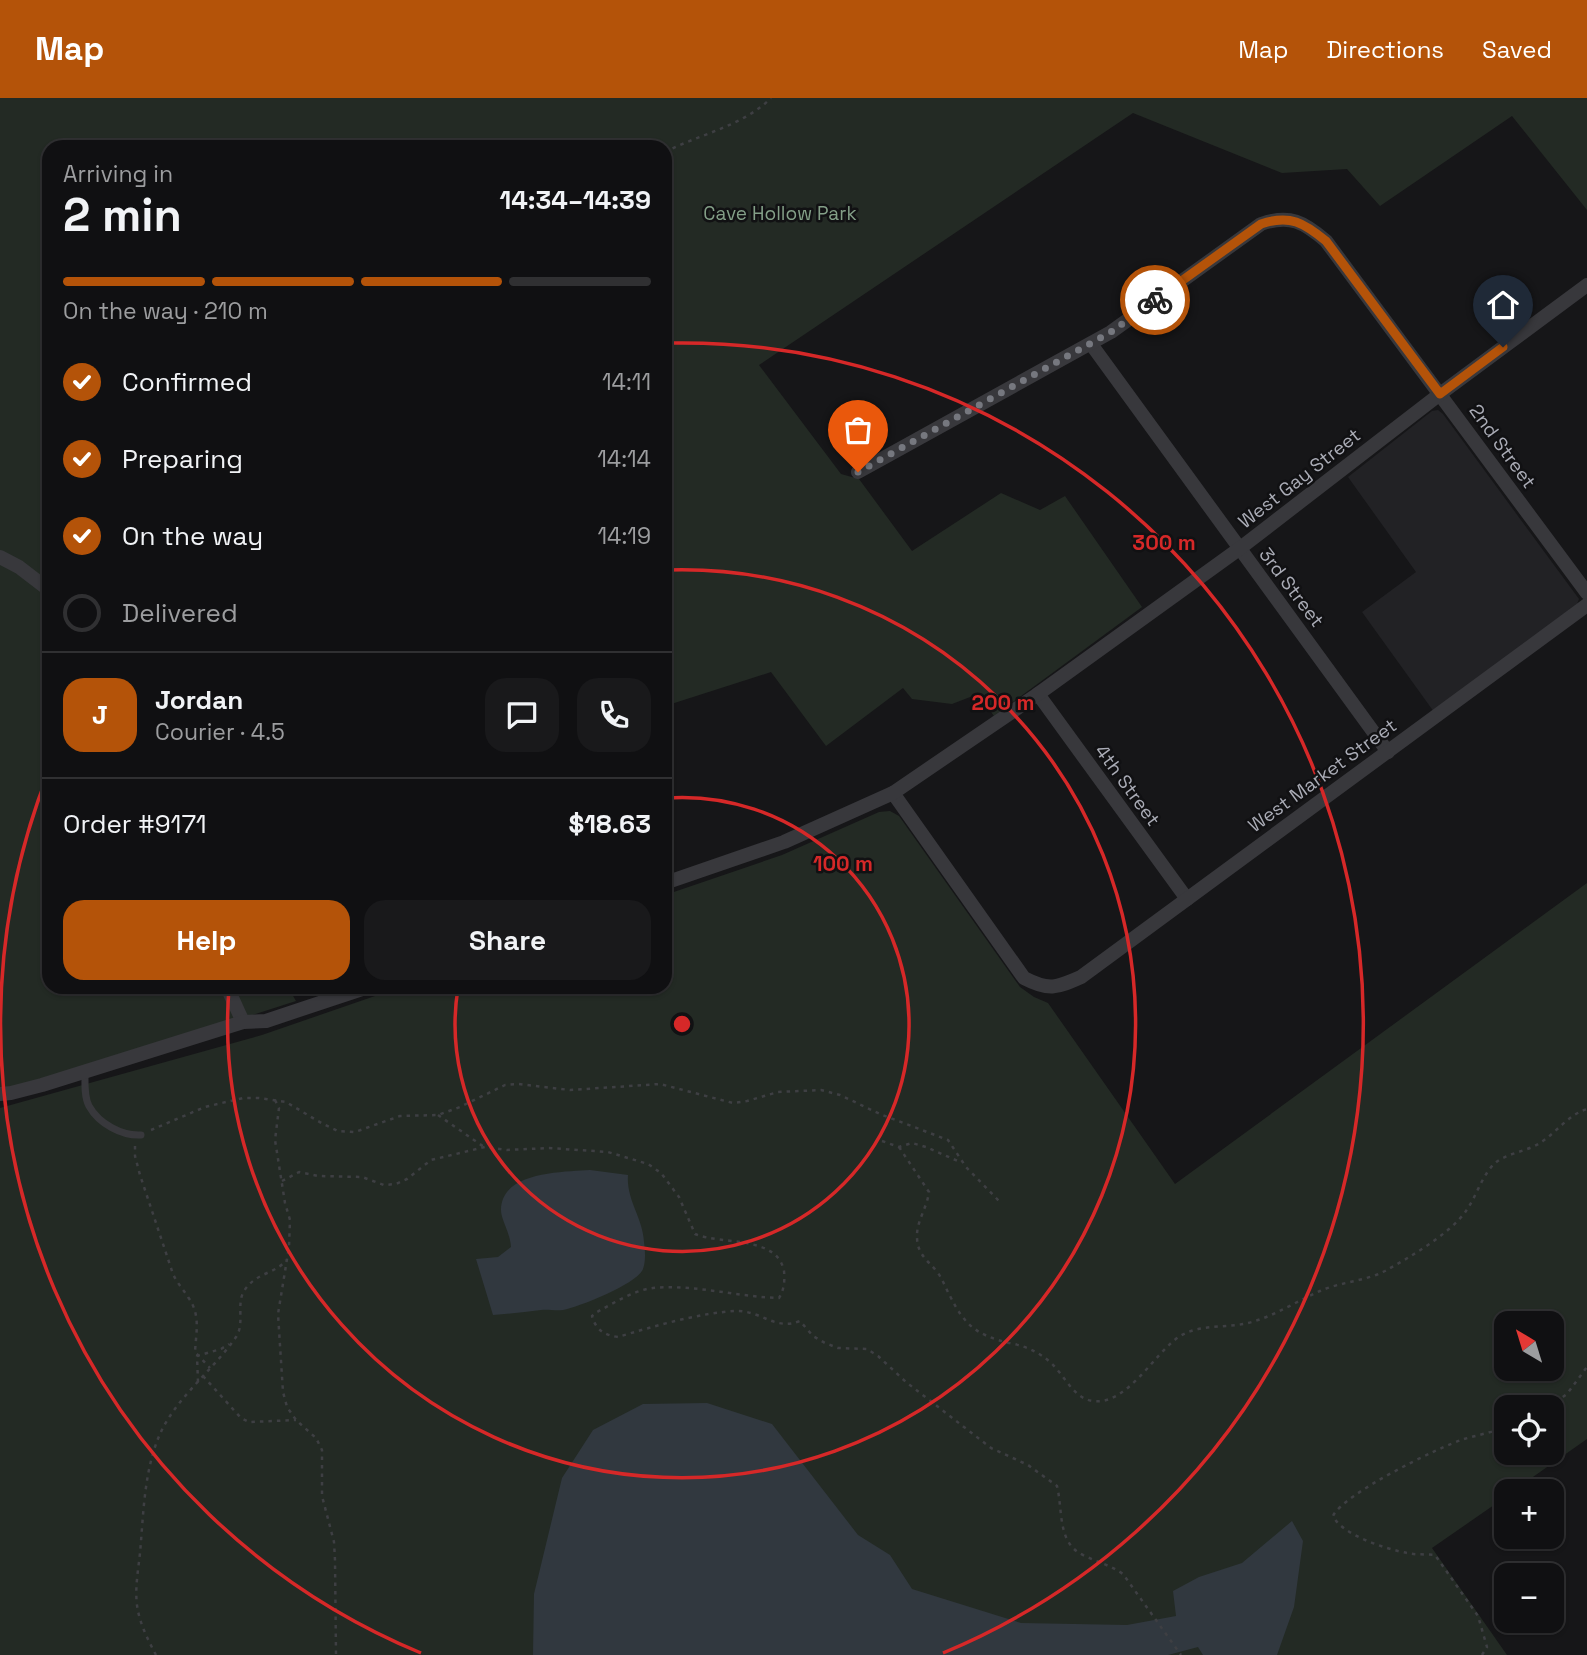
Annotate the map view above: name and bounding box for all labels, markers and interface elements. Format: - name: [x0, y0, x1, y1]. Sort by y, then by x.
- text: Map: [35, 28, 104, 70]
- text: Map: [1238, 34, 1288, 65]
- text: Directions: [1326, 34, 1444, 65]
- text: Saved: [1482, 34, 1552, 65]
- text: Arriving in: [63, 159, 173, 189]
- text: 14:34–14:39: [500, 183, 651, 217]
- text: 2 min: [63, 186, 182, 244]
- park label: Cave Hollow Park: [703, 201, 857, 226]
- courier: [1120, 265, 1190, 335]
- pin: [1473, 275, 1533, 347]
- icon: bike: [1136, 281, 1174, 319]
- icon: home: [1484, 286, 1522, 324]
- text: On the way · 210 m: [63, 296, 268, 326]
- icon: check: [63, 363, 101, 401]
- text: Confirmed: [122, 365, 252, 399]
- text: 14:11: [602, 367, 651, 397]
- street label: 2nd Street: [1464, 399, 1542, 493]
- pin: [828, 400, 888, 472]
- icon: bag: [839, 411, 877, 449]
- street label: West Gay Street: [1233, 423, 1366, 534]
- icon: check: [63, 440, 101, 478]
- text: Preparing: [122, 442, 243, 476]
- text: 14:14: [597, 444, 651, 474]
- icon: check: [63, 517, 101, 555]
- text: On the way: [122, 519, 263, 553]
- text: 14:19: [598, 521, 651, 551]
- text: 300 m: [1132, 529, 1196, 556]
- street label: 3rd Street: [1253, 542, 1330, 632]
- text: Delivered: [122, 596, 238, 630]
- button: chat: [485, 678, 559, 752]
- button: phone: [577, 678, 651, 752]
- text: Jordan: [155, 683, 243, 717]
- text: 200 m: [972, 689, 1034, 716]
- text: J: [92, 698, 108, 732]
- street label: West Market Street: [1243, 713, 1402, 838]
- text: Courier · 4.5: [155, 717, 285, 747]
- street label: 4th Street: [1089, 739, 1166, 831]
- text: Order #9171: [63, 807, 207, 841]
- text: $18.63: [569, 807, 651, 841]
- text: 100 m: [813, 850, 873, 877]
- button: Help: [63, 900, 350, 980]
- button: Share: [364, 900, 651, 980]
- centre of rings: [670, 1012, 694, 1036]
- north arrow: [1494, 1311, 1564, 1381]
- map controls: [1494, 1311, 1564, 1633]
- button: locate: [1494, 1395, 1564, 1465]
- button: +: [1494, 1479, 1564, 1549]
- button: −: [1494, 1563, 1564, 1633]

